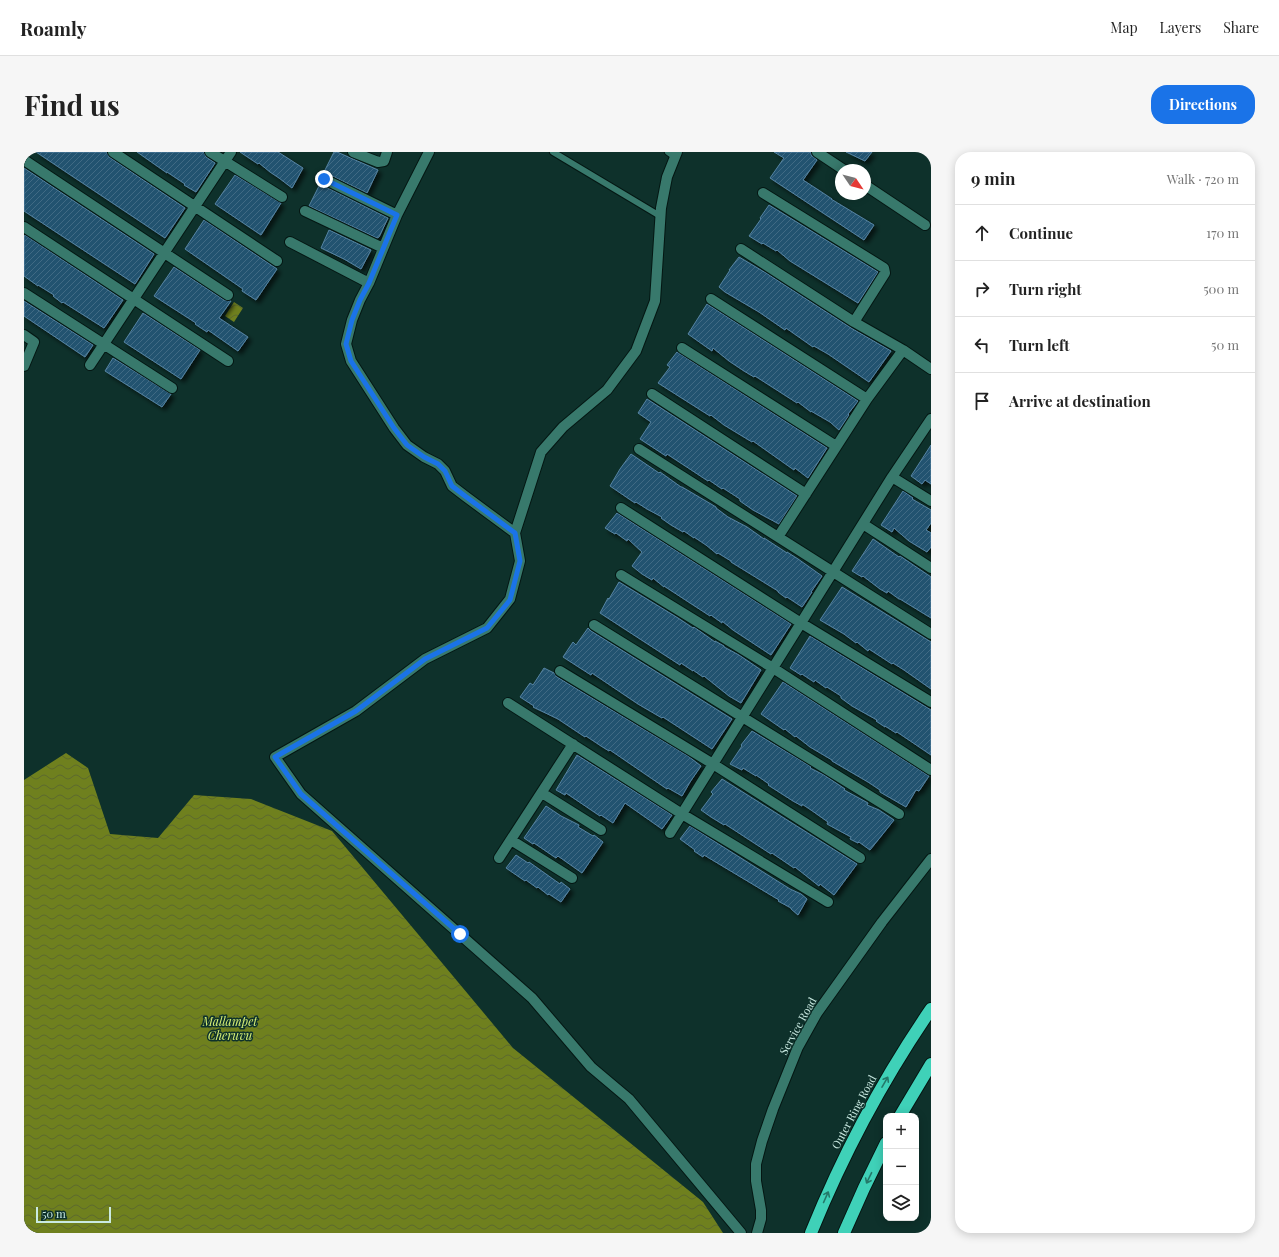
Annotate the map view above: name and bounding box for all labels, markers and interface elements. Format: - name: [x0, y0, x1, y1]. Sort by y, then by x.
- text: Roamly: [20, 15, 87, 41]
- text: Map: [1110, 18, 1138, 37]
- text: Layers: [1160, 18, 1201, 37]
- text: Share: [1223, 18, 1259, 37]
- button: Directions: [1151, 85, 1255, 124]
- text: Find us: [24, 86, 120, 123]
- north arrow: [835, 164, 871, 200]
- text: 9 min: [971, 167, 1016, 189]
- route end: [315, 170, 333, 188]
- text: Walk · 720 m: [1167, 170, 1239, 187]
- icon: ahead: [971, 222, 993, 244]
- text: Continue: [1009, 223, 1073, 243]
- text: 170 m: [1206, 224, 1239, 241]
- icon: right: [971, 278, 993, 300]
- text: Turn right: [1009, 279, 1082, 299]
- text: 500 m: [1203, 280, 1239, 297]
- icon: left: [971, 334, 993, 356]
- text: Turn left: [1009, 335, 1070, 355]
- text: 50 m: [1211, 336, 1239, 353]
- icon: arrive: [971, 390, 993, 412]
- text: Arrive at destination: [1009, 391, 1151, 411]
- route start: [451, 925, 469, 943]
- street label: Service Road: [776, 994, 820, 1057]
- water label: Mallampet Cheruvu: [202, 1013, 258, 1043]
- street label: Outer Ring Road: [828, 1072, 880, 1151]
- one-way arrow: [882, 1076, 890, 1088]
- map controls: [883, 1113, 919, 1221]
- button: +: [883, 1113, 919, 1149]
- button: −: [883, 1149, 919, 1185]
- one-way arrow: [864, 1171, 872, 1183]
- button: layers: [883, 1185, 919, 1221]
- one-way arrow: [823, 1192, 830, 1204]
- scale bar: [36, 1205, 111, 1224]
- text: 50 m: [42, 1206, 66, 1221]

